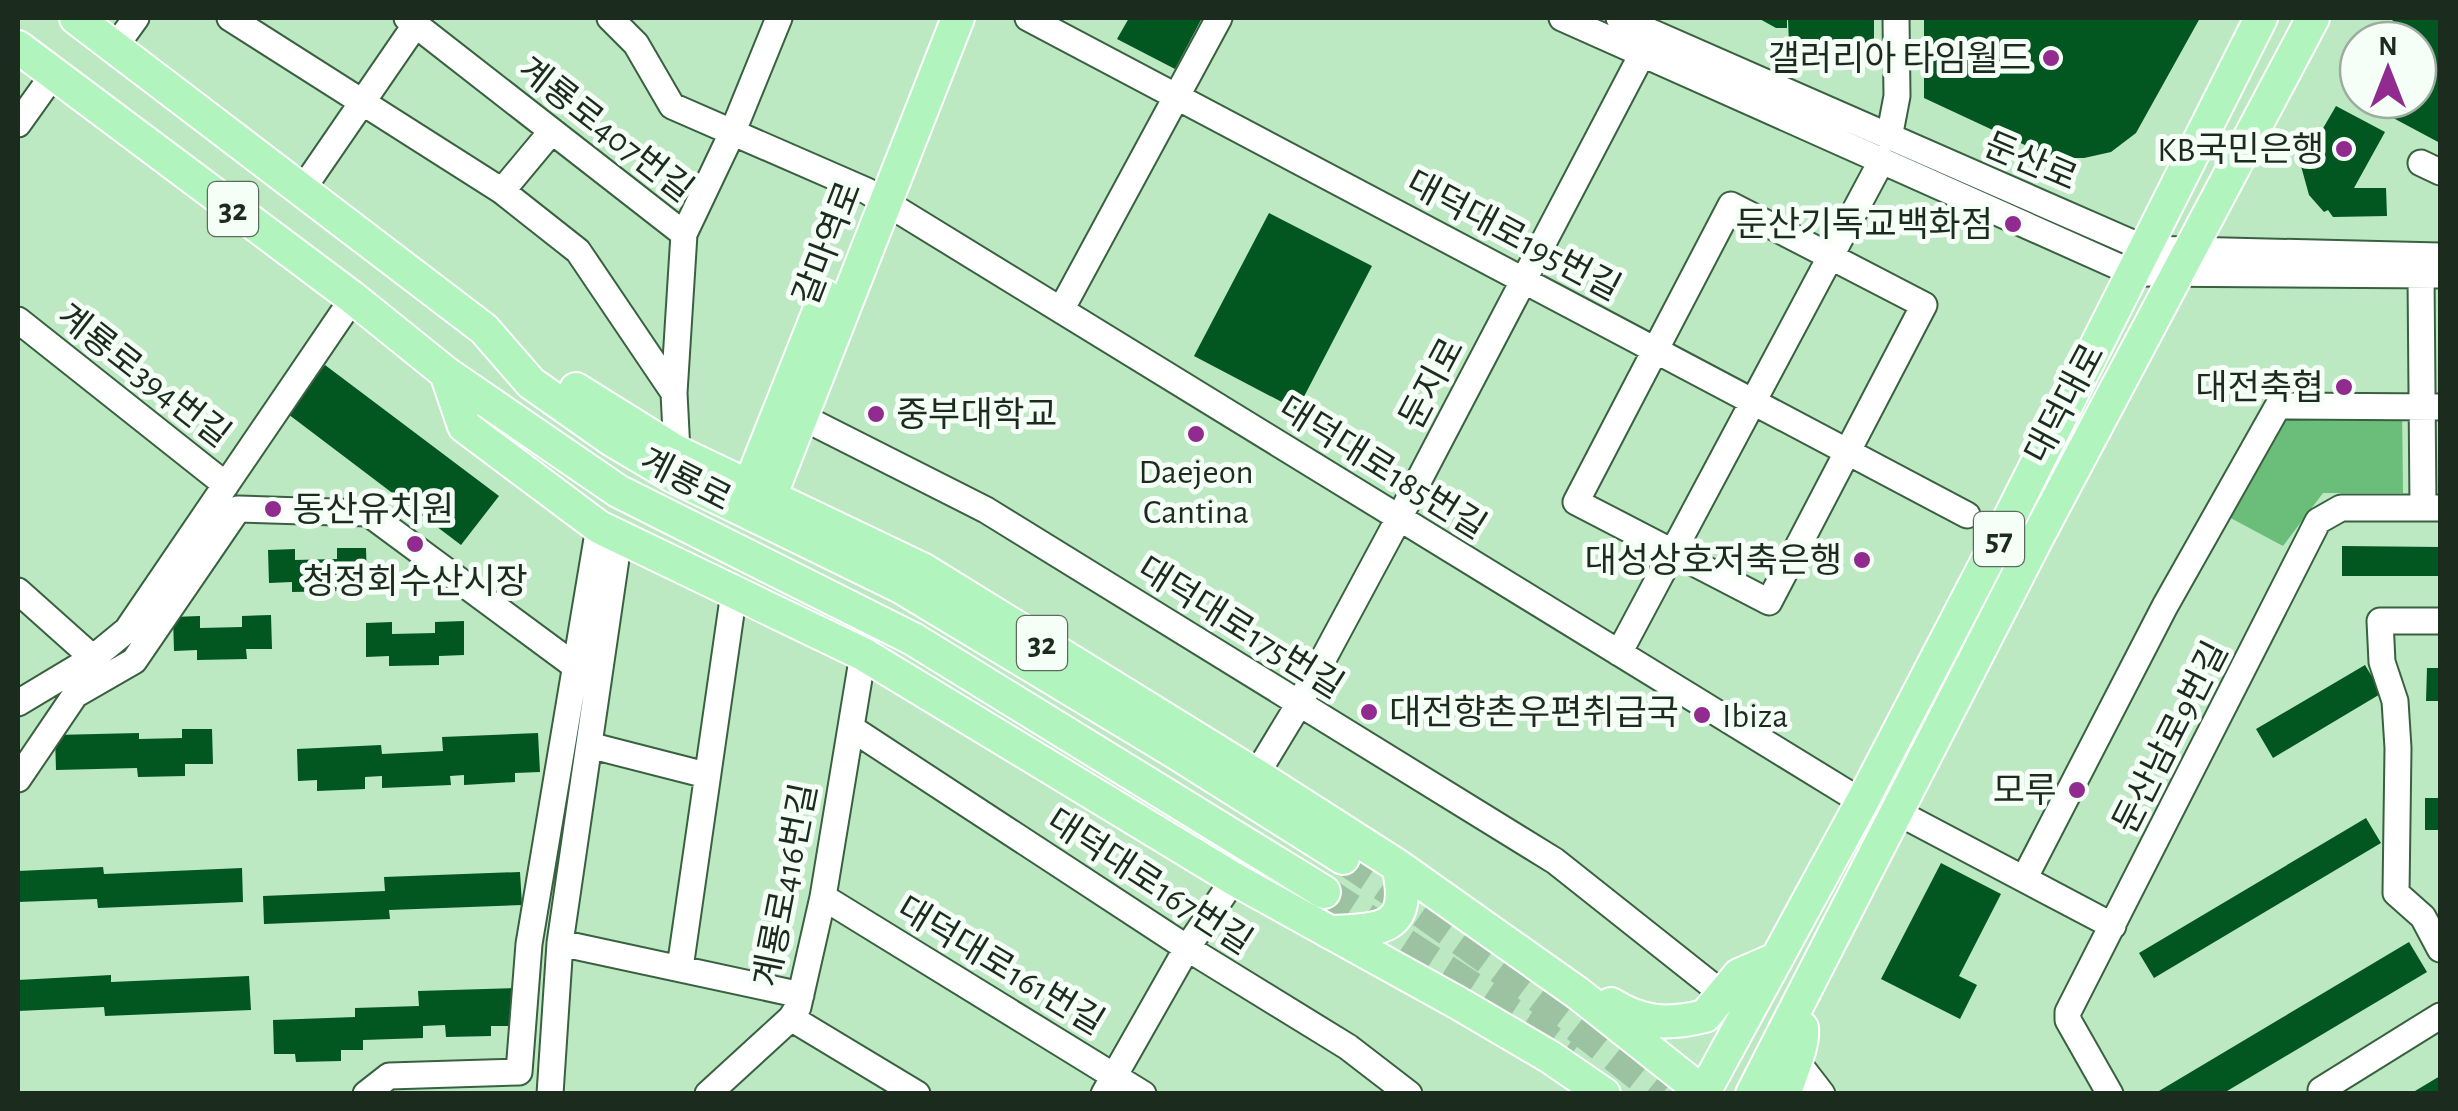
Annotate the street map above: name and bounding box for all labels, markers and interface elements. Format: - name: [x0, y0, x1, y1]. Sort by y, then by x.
- north arrow: [2338, 20, 2438, 120]
- text: N: [2378, 33, 2398, 61]
- place label: 갤러리아 타임월드: [1768, 40, 2031, 77]
- marker: 갤러리아 타임월드: [2040, 47, 2062, 69]
- street label: 계룡로407번길: [511, 51, 700, 209]
- street label: 둔산로: [1979, 126, 2082, 197]
- place label: KB국민은행: [2157, 132, 2324, 168]
- marker: KB국민은행: [2333, 138, 2355, 160]
- street label: 대덕대로195번길: [1401, 164, 1627, 307]
- street label: 갈마역로: [787, 176, 868, 310]
- road number: 32: [208, 182, 258, 236]
- place label: 둔산기독교백화점: [1735, 206, 1993, 243]
- marker: 둔산기독교백화점: [2002, 213, 2024, 235]
- street label: 계룡로394번길: [50, 297, 237, 454]
- street label: 둔지로: [1393, 332, 1470, 435]
- street label: 대덕대로: [2018, 338, 2111, 469]
- place label: 대전축협: [2195, 369, 2324, 406]
- marker: 대전축협: [2333, 376, 2355, 398]
- street label: 대덕대로185번길: [1273, 389, 1493, 546]
- place label: 중부대학교: [896, 397, 1057, 433]
- marker: 중부대학교: [865, 403, 887, 425]
- marker: Daejeon Cantina: [1185, 423, 1207, 445]
- street label: 계룡로: [634, 442, 737, 518]
- place label: Daejeon Cantina: [1138, 455, 1254, 530]
- place label: 동산유치원: [293, 492, 454, 528]
- marker: 동산유치원: [262, 498, 284, 520]
- road number: 57: [1974, 512, 2024, 566]
- marker: 청정회수산시장: [404, 533, 426, 555]
- place label: 대성상호저축은행: [1584, 542, 1842, 579]
- marker: 대성상호저축은행: [1851, 549, 1873, 571]
- street label: 대덕대로175번길: [1132, 550, 1350, 705]
- place label: 청정회수산시장: [302, 563, 528, 600]
- road number: 32: [1017, 616, 1067, 670]
- street label: 둔산남로9번길: [2107, 636, 2235, 839]
- place label: 대전향촌우편취급국: [1389, 694, 1679, 731]
- place label: Ibiza: [1722, 699, 1788, 734]
- marker: 대전향촌우편취급국: [1358, 701, 1380, 723]
- marker: Ibiza: [1691, 704, 1713, 726]
- place label: 모루: [1993, 774, 2057, 809]
- marker: 모루: [2066, 779, 2088, 801]
- street label: 계룡로416번길: [749, 780, 823, 990]
- street label: 대덕대로167번길: [1041, 802, 1259, 961]
- street label: 대덕대로161번길: [891, 889, 1110, 1041]

